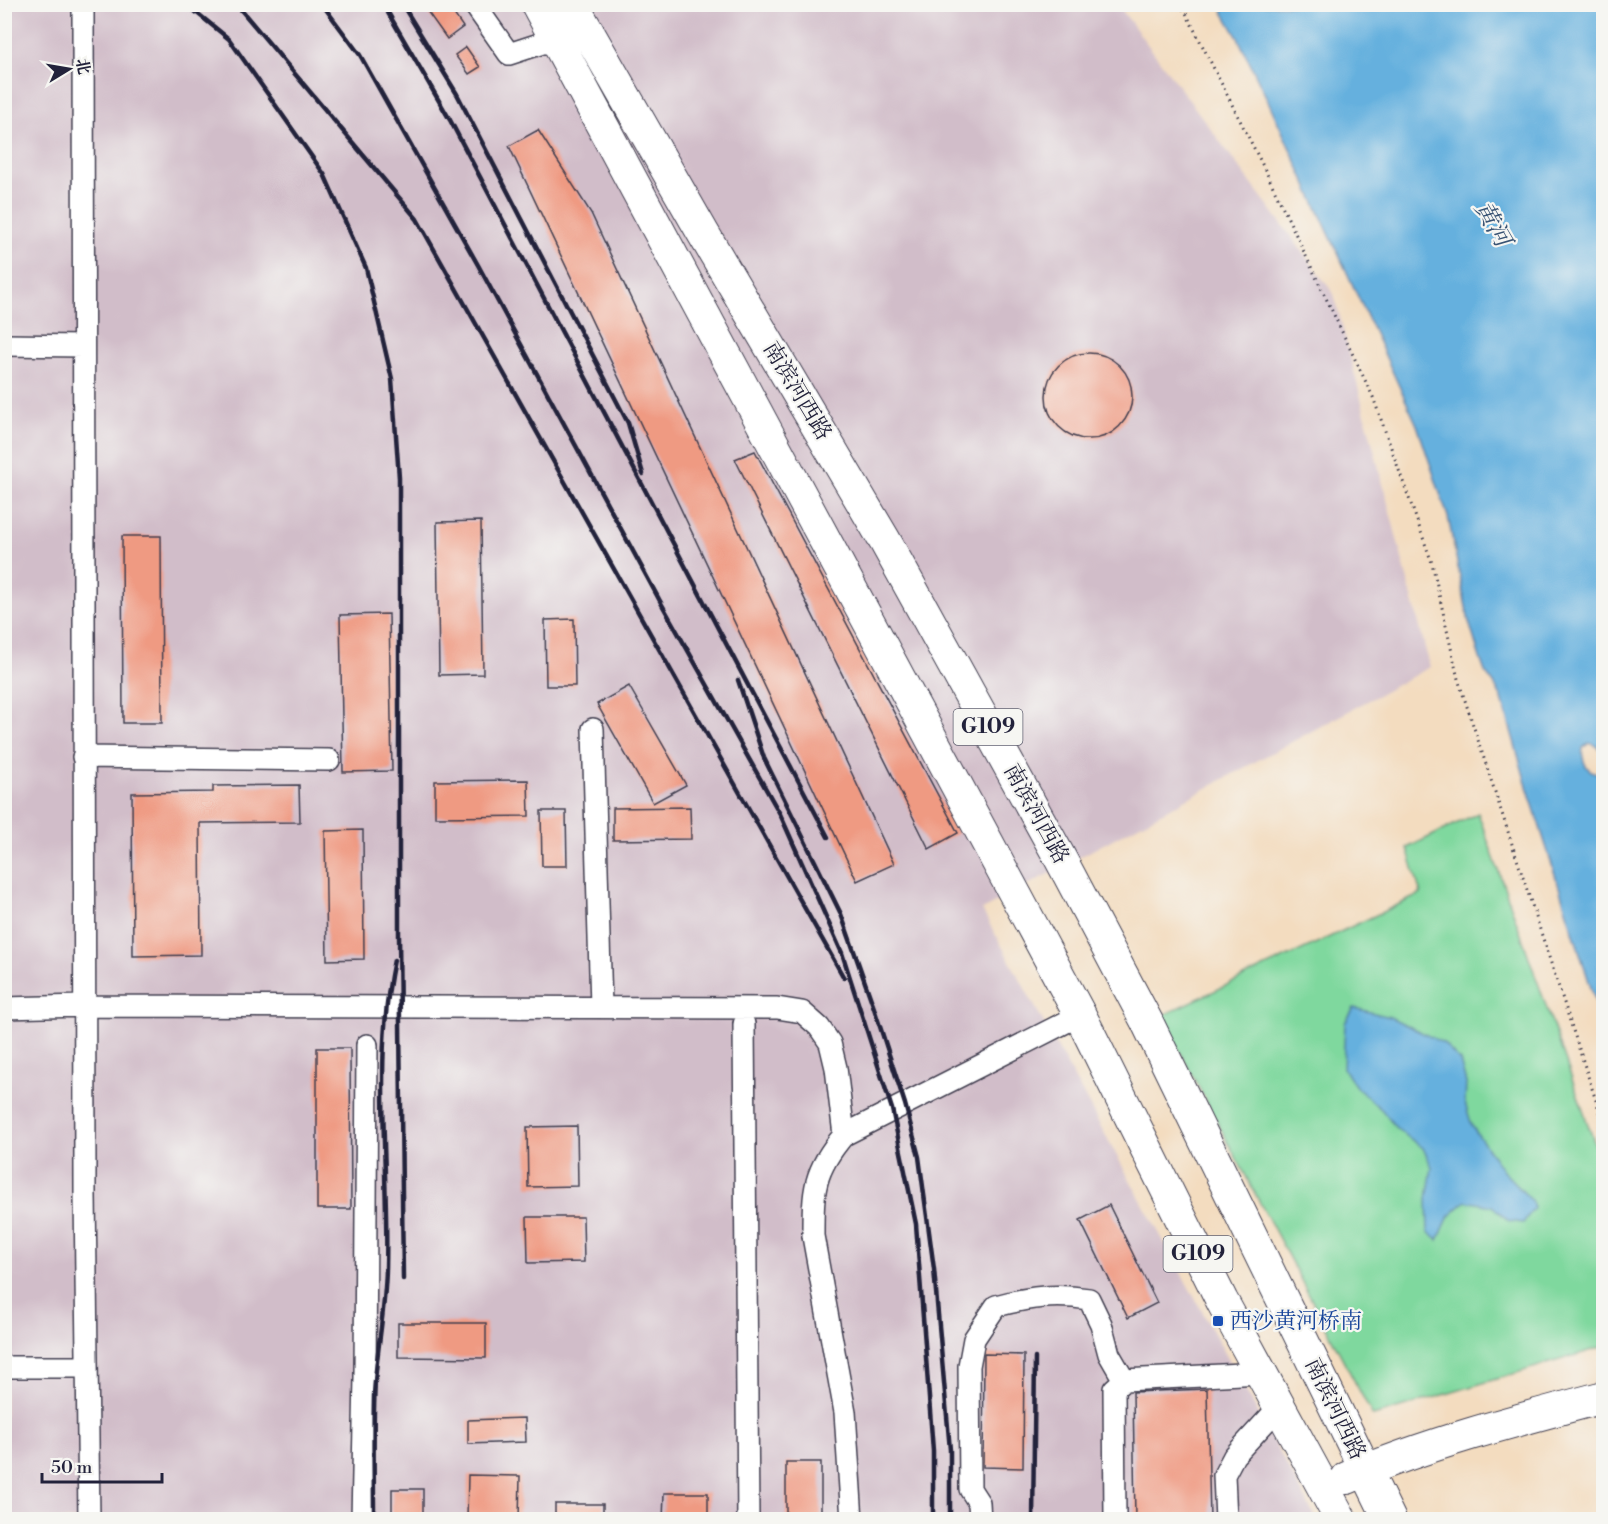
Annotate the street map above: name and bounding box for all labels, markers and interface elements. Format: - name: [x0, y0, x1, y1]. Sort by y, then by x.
- north arrow: [39, 39, 99, 99]
- text: 北: [71, 57, 94, 76]
- water label: 黄河: [1467, 196, 1519, 256]
- street label: 南滨河西路: [757, 337, 837, 445]
- road number: G109: [954, 709, 1022, 745]
- street label: 南滨河西路: [998, 759, 1074, 869]
- road number: G109: [1164, 1236, 1232, 1272]
- place label: 西沙黄河桥南: [1230, 1308, 1362, 1335]
- marker: 西沙黄河桥南: [1211, 1314, 1225, 1328]
- street label: 南滨河西路: [1299, 1354, 1371, 1464]
- scale bar: [42, 1446, 162, 1484]
- text: 50 m: [51, 1456, 93, 1479]

